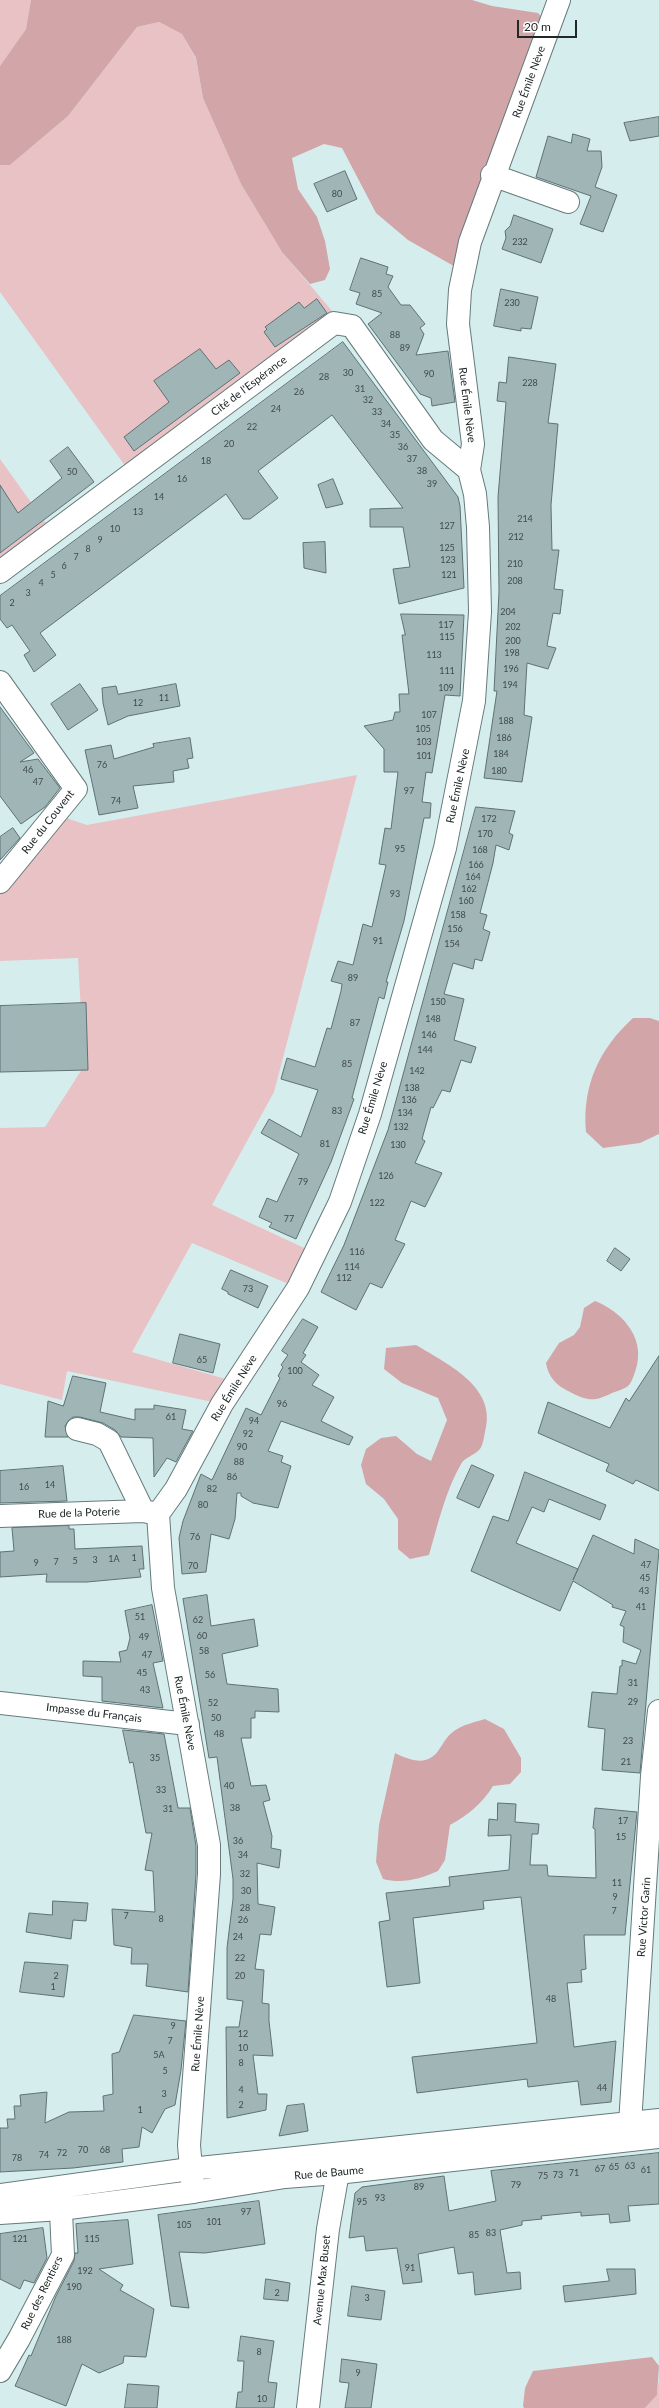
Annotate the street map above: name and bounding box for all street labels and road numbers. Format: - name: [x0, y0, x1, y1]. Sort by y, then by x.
- street label: Rue Émile Nève: [510, 44, 548, 120]
- street label: Cité de l'Espérance: [208, 353, 290, 419]
- street label: Rue Émile Nève: [456, 367, 478, 443]
- street label: Rue Émile Nève: [444, 748, 472, 824]
- street label: Rue du Couvent: [19, 787, 77, 857]
- street label: Rue Émile Nève: [356, 1060, 390, 1136]
- street label: Rue Émile Nève: [208, 1352, 260, 1424]
- street label: Rue de la Poterie: [38, 1505, 120, 1521]
- street label: Rue Émile Nève: [171, 1675, 199, 1751]
- street label: Impasse du Français: [45, 1701, 143, 1725]
- street label: Rue Victor Garin: [635, 1877, 653, 1957]
- street label: Rue Émile Nève: [189, 1996, 207, 2072]
- street label: Rue de Baume: [294, 2163, 364, 2183]
- street label: Avenue Max Buset: [311, 2234, 333, 2326]
- street label: Rue des Rentiers: [18, 2254, 66, 2332]

